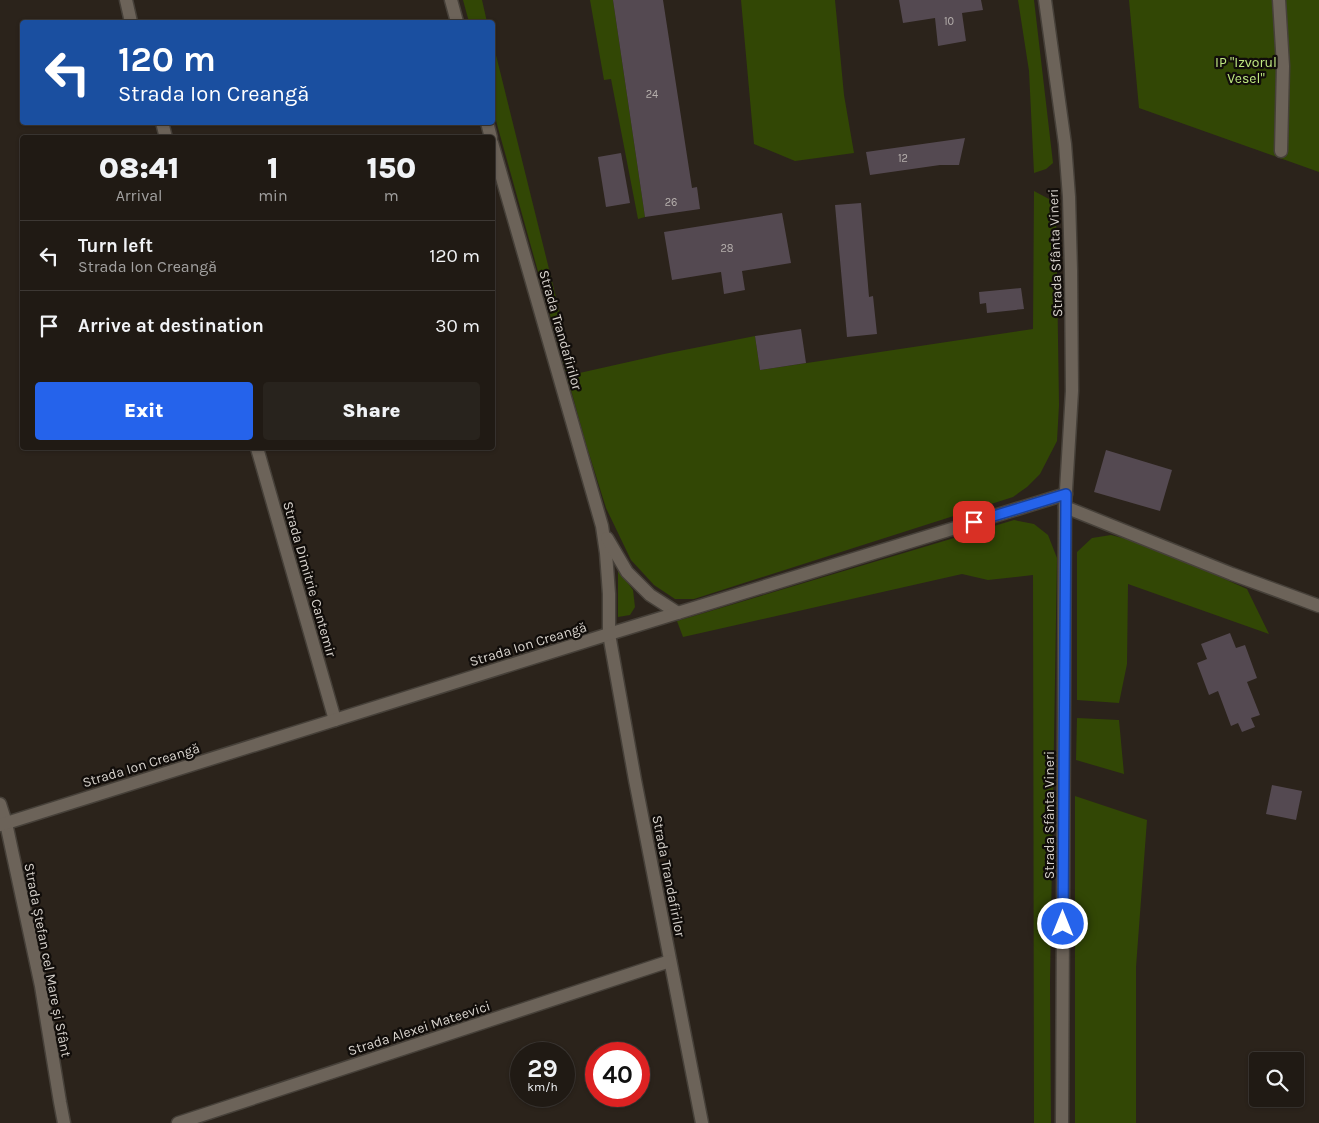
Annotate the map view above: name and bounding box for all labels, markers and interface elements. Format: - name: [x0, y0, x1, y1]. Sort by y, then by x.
- house number: 10: [944, 15, 954, 28]
- text: 120 m: [118, 39, 216, 80]
- icon: left: [35, 40, 100, 105]
- park label: IP "Izvorul Vesel": [1215, 54, 1277, 87]
- text: Strada Ion Creangă: [118, 81, 309, 107]
- house number: 24: [646, 88, 658, 101]
- text: 08:41: [99, 150, 179, 186]
- text: 1: [267, 150, 279, 186]
- text: 150: [366, 150, 416, 186]
- house number: 12: [898, 152, 908, 165]
- text: Arrival: [116, 186, 163, 205]
- text: min: [258, 186, 288, 205]
- text: m: [384, 186, 399, 205]
- street label: Strada Sfânta Vineri: [1045, 188, 1066, 317]
- house number: 26: [665, 196, 677, 209]
- text: Turn left: [78, 235, 153, 257]
- icon: left: [35, 242, 63, 270]
- house number: 28: [720, 242, 734, 255]
- text: 120 m: [429, 245, 480, 267]
- text: Strada Ion Creangă: [78, 257, 217, 276]
- street label: Strada Trandafirilor: [535, 268, 586, 393]
- icon: arrive: [35, 312, 63, 340]
- text: Arrive at destination: [78, 315, 264, 337]
- text: 30 m: [435, 315, 480, 337]
- button: Exit: [35, 382, 253, 440]
- button: Share: [263, 382, 480, 440]
- street label: Strada Dimitrie Cantemir: [279, 499, 340, 660]
- pin: [953, 501, 995, 543]
- icon: arrive: [960, 508, 988, 536]
- street label: Strada Ion Creangă: [467, 619, 589, 670]
- street label: Strada Ion Creangă: [80, 740, 202, 791]
- street label: Strada Sfânta Vineri: [1041, 751, 1058, 879]
- street label: Strada Trandafirilor: [648, 814, 689, 939]
- street label: Strada Ștefan cel Mare și Sfânt: [20, 862, 75, 1059]
- position arrow: [1036, 897, 1088, 949]
- street label: Strada Alexei Mateevici: [346, 997, 492, 1060]
- speed limit sign: 40: [585, 1042, 650, 1107]
- map controls: [1249, 1052, 1304, 1107]
- button: search: [1249, 1052, 1304, 1107]
- text: 29: [527, 1054, 558, 1083]
- text: km/h: [527, 1080, 558, 1094]

